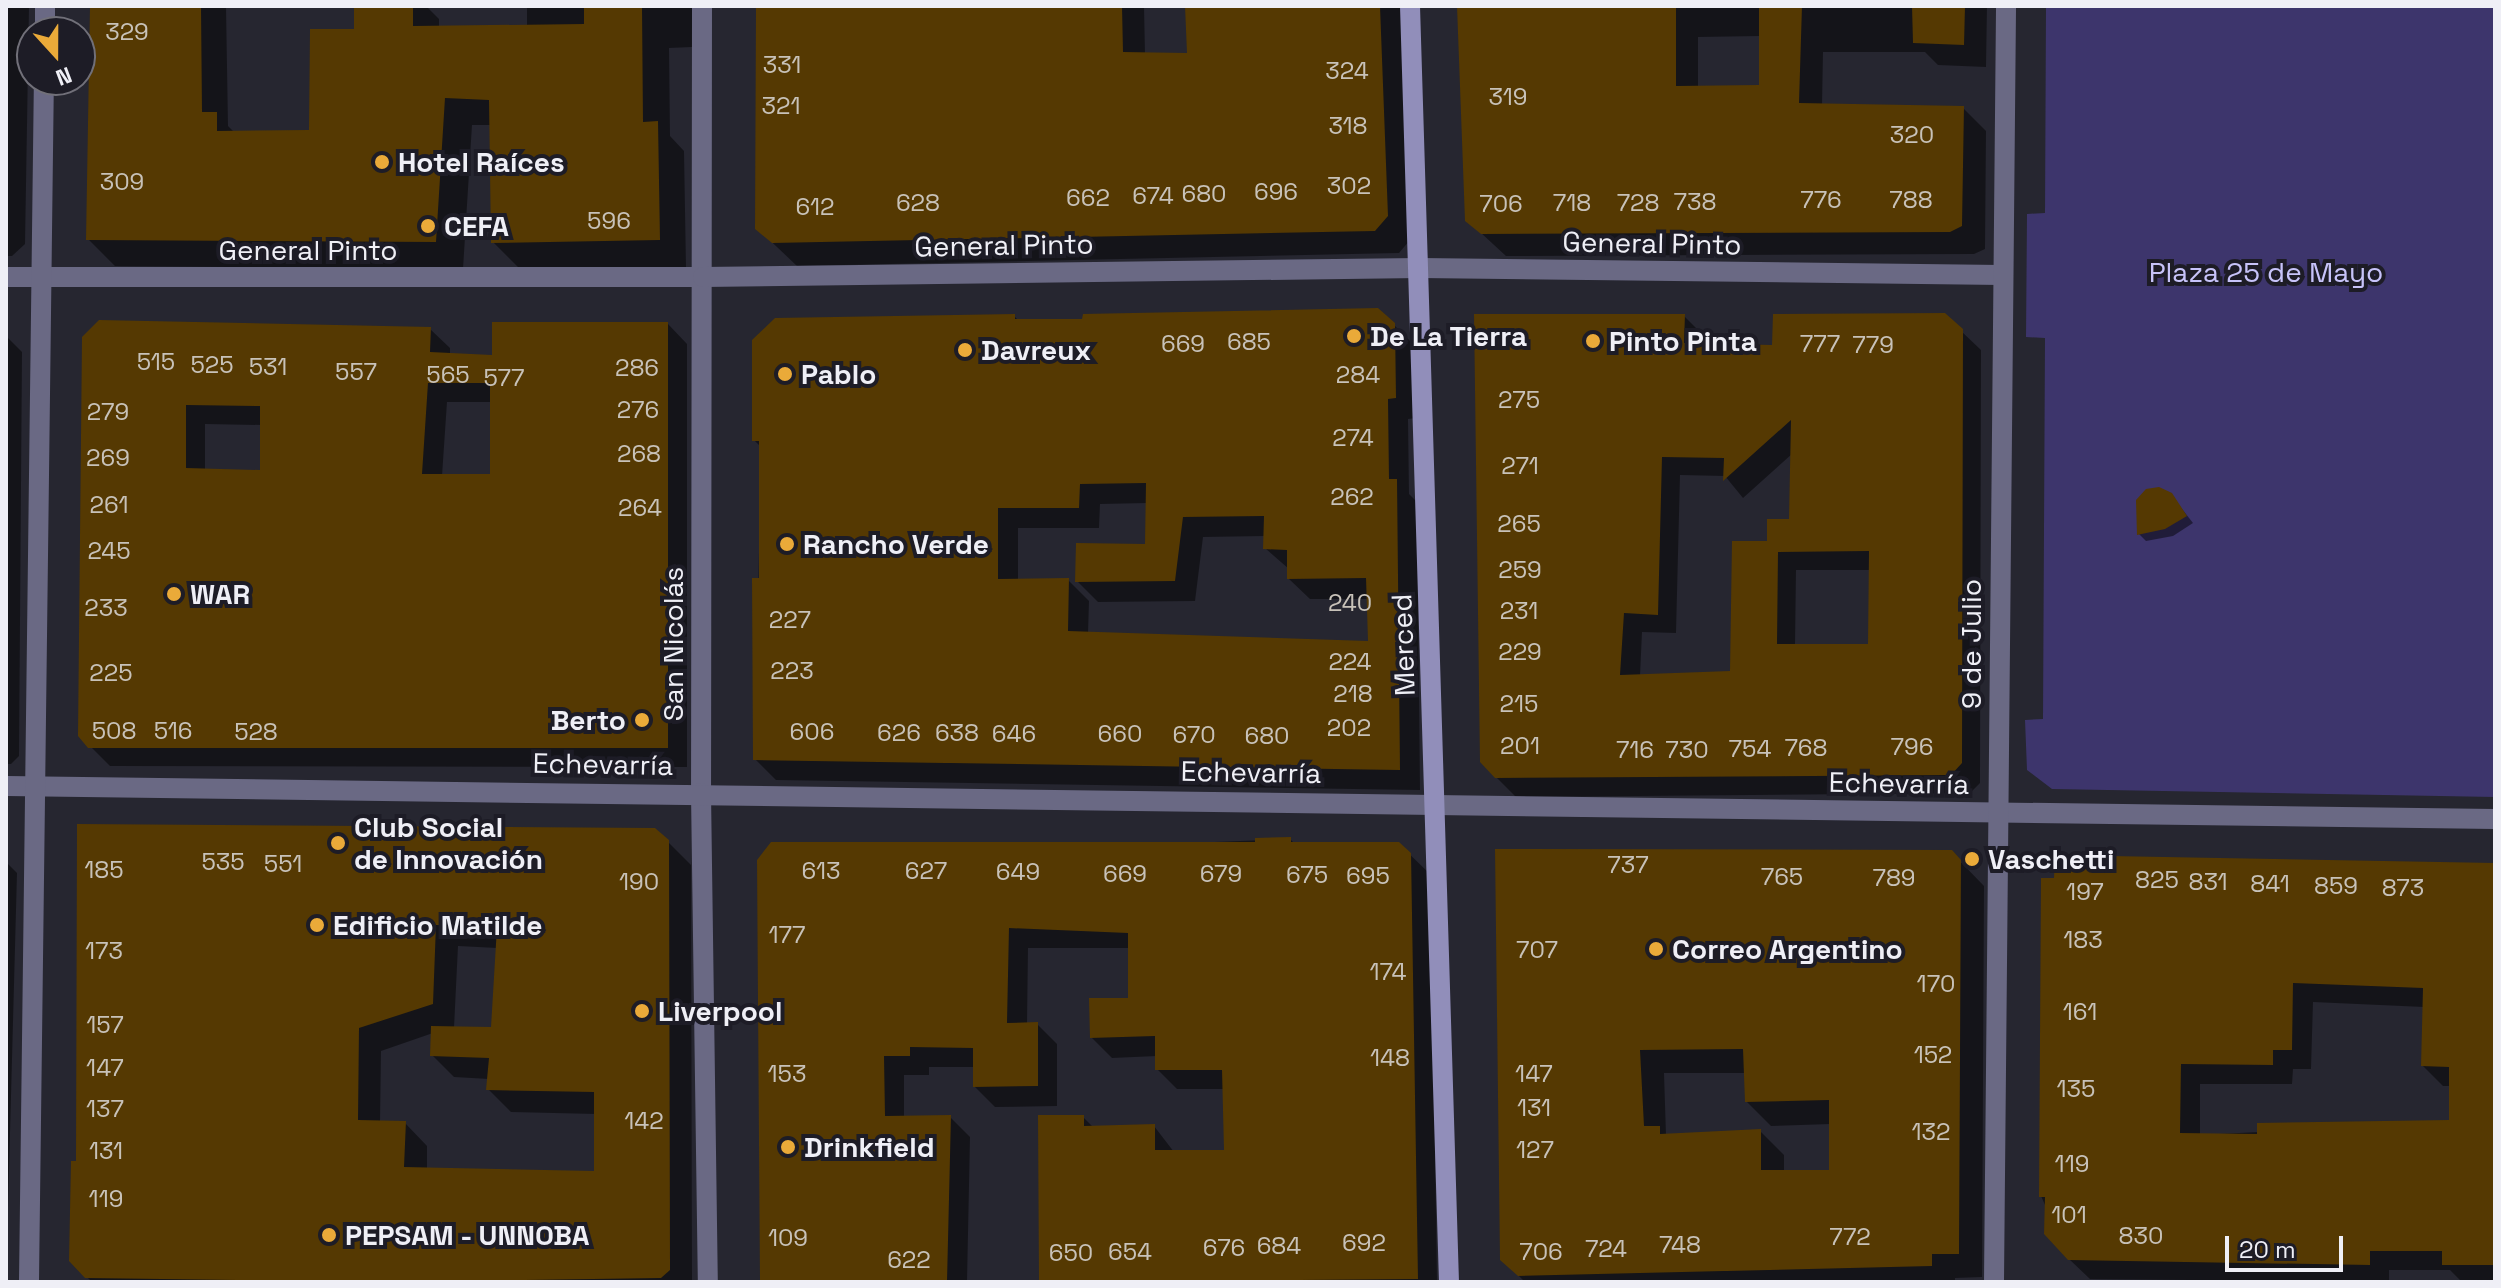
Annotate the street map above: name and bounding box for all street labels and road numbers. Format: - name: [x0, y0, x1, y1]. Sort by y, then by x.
- street label: General Pinto: [1562, 225, 1742, 261]
- street label: General Pinto: [914, 227, 1094, 263]
- street label: General Pinto: [218, 233, 398, 267]
- street label: San Nicolás: [656, 567, 690, 721]
- street label: 9 de Julio: [1954, 579, 1988, 709]
- street label: Merced: [1384, 593, 1422, 697]
- street label: Echevarría: [532, 746, 674, 782]
- street label: Echevarría: [1180, 754, 1322, 790]
- street label: Echevarría: [1828, 765, 1970, 801]

